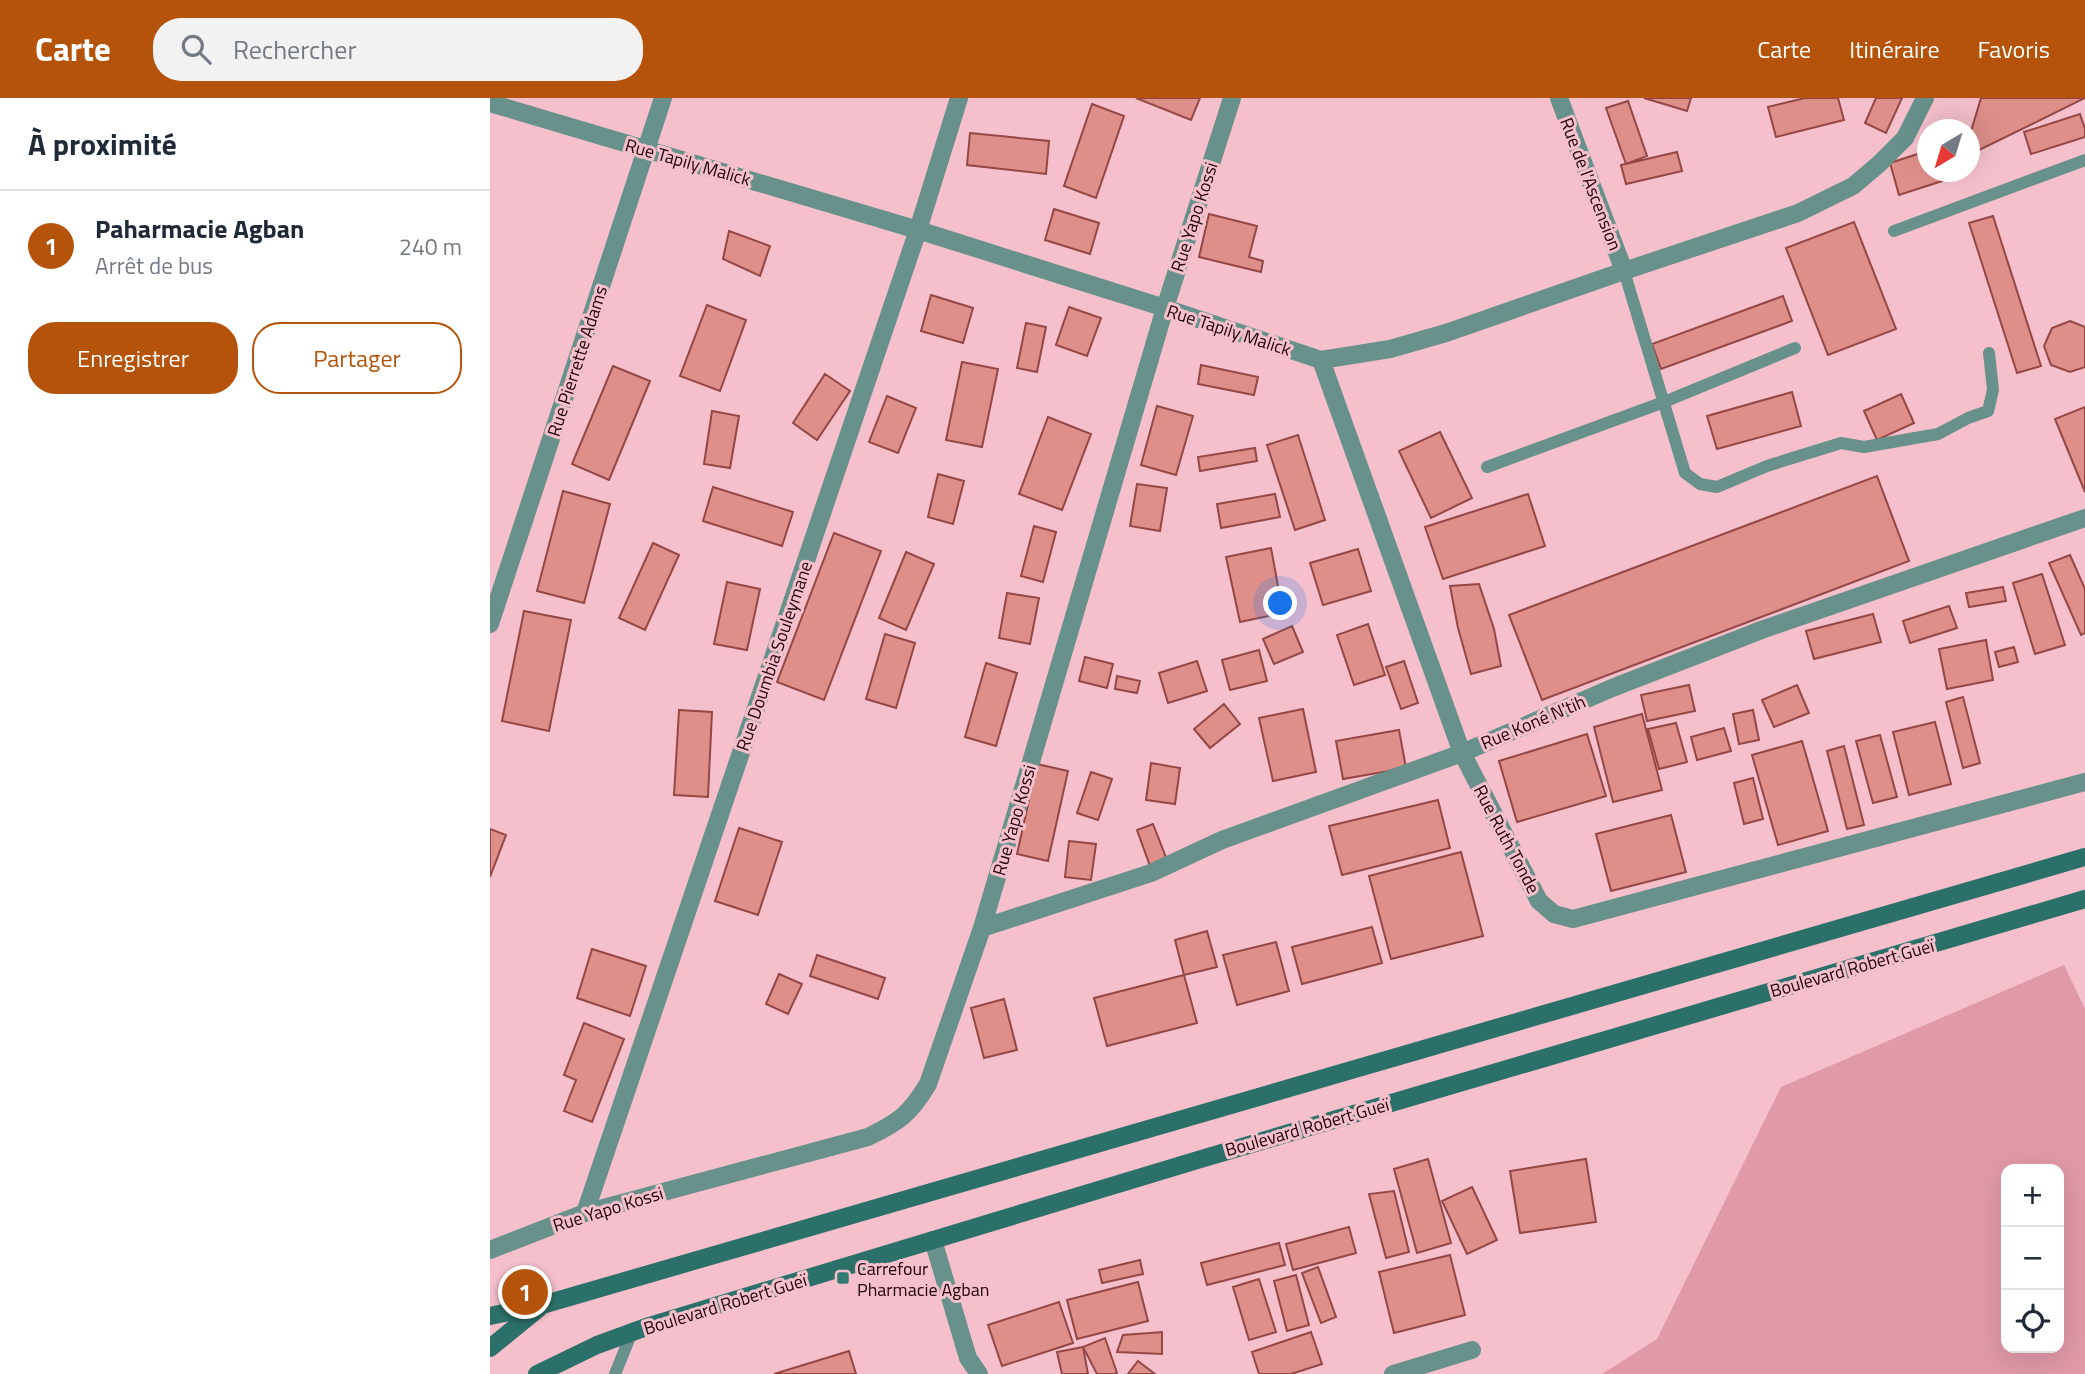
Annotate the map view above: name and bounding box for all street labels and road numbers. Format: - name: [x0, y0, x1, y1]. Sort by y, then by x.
- street label: Rue de l'Ascension: [1553, 114, 1629, 254]
- street label: Rue Tapily Malick: [622, 131, 754, 193]
- street label: Rue Yapo Kossi: [1164, 158, 1224, 276]
- street label: Rue Pierrette Adams: [540, 282, 614, 440]
- street label: Rue Tapily Malick: [1163, 297, 1295, 363]
- street label: Rue Doumbia Souleymane: [729, 557, 819, 755]
- street label: Rue Koné N'tih: [1476, 688, 1590, 756]
- street label: Rue Yapo Kossi: [985, 761, 1043, 879]
- street label: Rue Ruth Tonde: [1467, 780, 1547, 898]
- street label: Boulevard Robert Gueï: [1767, 931, 1938, 1004]
- street label: Boulevard Robert Gueï: [1222, 1090, 1393, 1163]
- street label: Rue Yapo Kossi: [549, 1179, 667, 1239]
- street label: Boulevard Robert Gueï: [640, 1266, 811, 1342]

